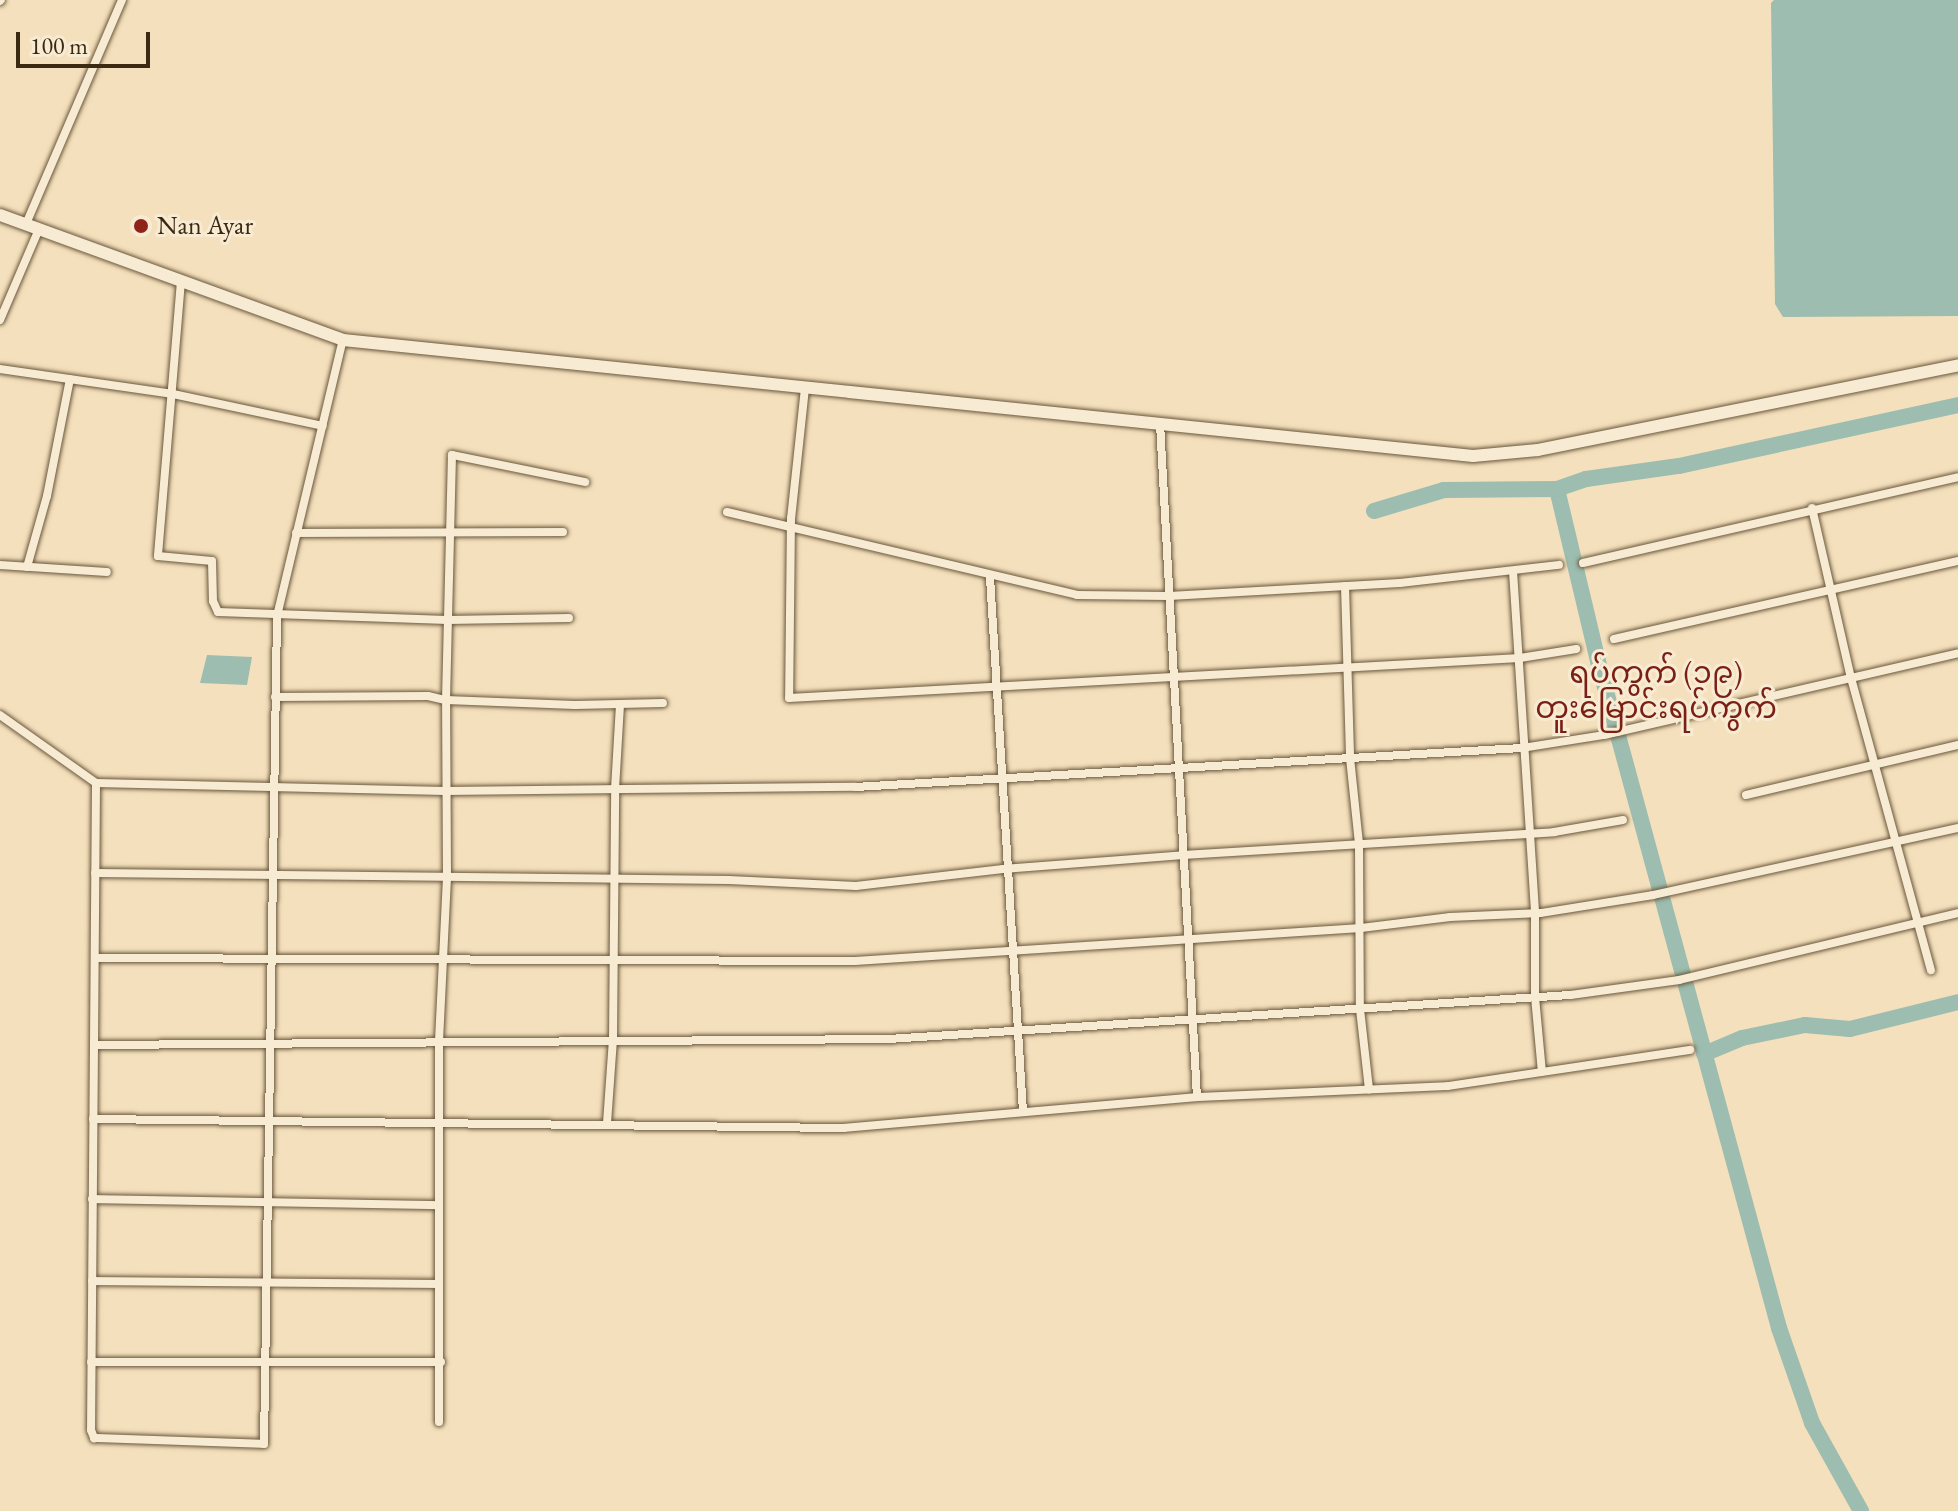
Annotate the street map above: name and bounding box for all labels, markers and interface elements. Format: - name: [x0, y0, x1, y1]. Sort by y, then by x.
- scale bar: [20, 16, 154, 66]
- text: 100 m: [30, 30, 88, 61]
- place label: Nan Ayar: [157, 210, 253, 242]
- marker: Nan Ayar: [132, 217, 150, 235]
- district label: ရပ်ကွက် (၁၉) တူးမြောင်းရပ်ကွက်: [1535, 655, 1777, 726]

